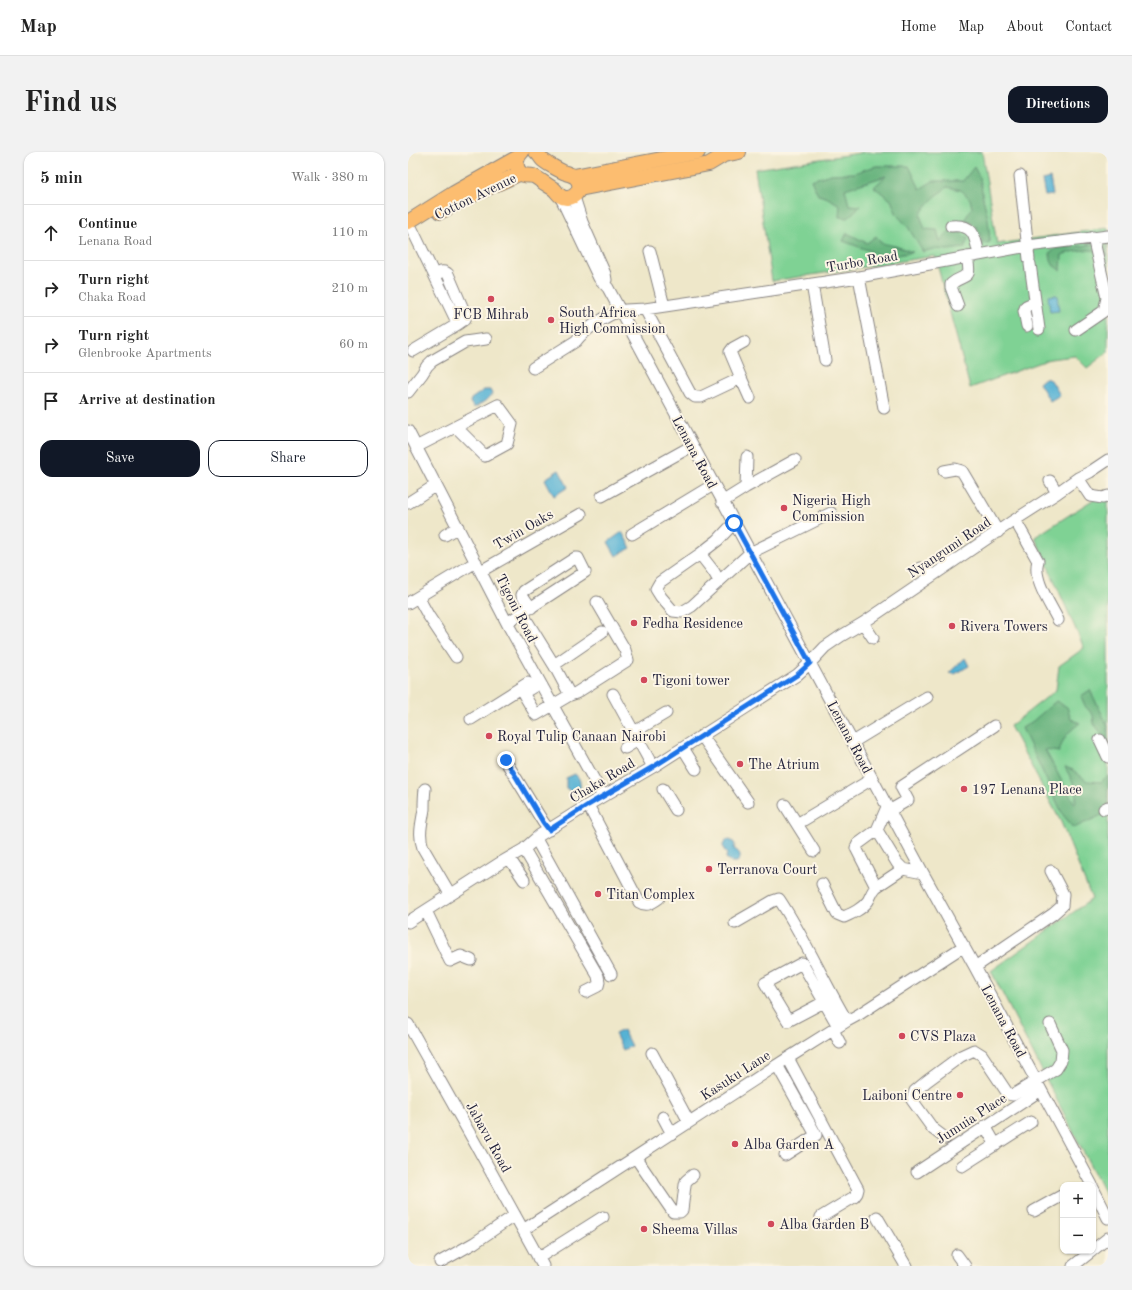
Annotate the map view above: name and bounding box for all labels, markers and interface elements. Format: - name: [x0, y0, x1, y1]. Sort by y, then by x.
- text: Map: [20, 18, 57, 37]
- text: Home: [901, 20, 936, 34]
- text: Map: [958, 20, 984, 34]
- text: About: [1006, 20, 1043, 34]
- text: Contact: [1065, 20, 1112, 34]
- button: Directions: [1008, 86, 1108, 123]
- text: Find us: [24, 90, 117, 118]
- text: 5 min: [40, 170, 83, 187]
- text: Walk · 380 m: [291, 171, 368, 184]
- street label: Cotton Avenue: [432, 171, 519, 223]
- text: Continue: [78, 217, 137, 232]
- icon: ahead: [40, 222, 62, 244]
- text: 110 m: [331, 226, 368, 239]
- text: Lenana Road: [78, 235, 152, 248]
- street label: Turbo Road: [825, 249, 899, 275]
- text: Turn right: [78, 273, 149, 288]
- icon: right: [40, 278, 62, 300]
- text: 210 m: [331, 282, 368, 295]
- text: Chaka Road: [78, 291, 146, 304]
- marker: FCB Mihrab: [486, 294, 496, 304]
- place label: South Africa High Commission: [559, 306, 666, 336]
- place label: FCB Mihrab: [453, 308, 529, 322]
- marker: South Africa High Commission: [546, 315, 556, 325]
- text: Turn right: [78, 329, 149, 344]
- icon: right: [40, 334, 62, 356]
- text: 60 m: [339, 338, 368, 351]
- text: Glenbrooke Apartments: [78, 347, 212, 360]
- icon: arrive: [40, 390, 62, 412]
- text: Arrive at destination: [78, 393, 216, 408]
- street label: Lenana Road: [669, 414, 719, 491]
- button: Save: [40, 440, 200, 477]
- button: Share: [208, 440, 368, 477]
- place label: Nigeria High Commission: [792, 494, 871, 524]
- marker: Nigeria High Commission: [779, 503, 789, 513]
- street label: Twin Oaks: [491, 507, 556, 552]
- route start: [725, 514, 743, 532]
- street label: Nyangumi Road: [905, 515, 994, 581]
- street label: Tigoni Road: [493, 572, 539, 645]
- place label: Fedha Residence: [642, 617, 743, 631]
- marker: Fedha Residence: [629, 618, 639, 628]
- place label: Rivera Towers: [960, 620, 1048, 634]
- marker: Rivera Towers: [947, 621, 957, 631]
- place label: Tigoni tower: [652, 674, 730, 688]
- marker: Tigoni tower: [639, 675, 649, 685]
- street label: Lenana Road: [824, 699, 874, 776]
- place label: Royal Tulip Canaan Nairobi: [497, 730, 666, 744]
- marker: Royal Tulip Canaan Nairobi: [484, 731, 494, 741]
- route end: [497, 751, 515, 769]
- street label: Chaka Road: [568, 756, 638, 806]
- place label: The Atrium: [748, 758, 820, 772]
- marker: The Atrium: [735, 759, 745, 769]
- place label: 197 Lenana Place: [972, 783, 1082, 797]
- marker: 197 Lenana Place: [959, 784, 969, 794]
- place label: Terranova Court: [717, 863, 817, 877]
- marker: Terranova Court: [704, 864, 714, 874]
- place label: Titan Complex: [606, 888, 695, 902]
- marker: Titan Complex: [593, 889, 603, 899]
- street label: Lenana Road: [978, 983, 1028, 1060]
- place label: CVS Plaza: [910, 1030, 976, 1044]
- marker: CVS Plaza: [897, 1031, 907, 1041]
- street label: Kasuku Lane: [698, 1048, 773, 1104]
- place label: Laiboni Centre: [862, 1089, 952, 1103]
- marker: Laiboni Centre: [955, 1090, 965, 1100]
- street label: Jumuia Place: [934, 1091, 1009, 1147]
- street label: Jabavu Road: [463, 1100, 513, 1175]
- place label: Alba Garden A: [743, 1138, 834, 1152]
- marker: Alba Garden A: [730, 1139, 740, 1149]
- map controls: [1060, 1182, 1096, 1254]
- button: +: [1060, 1182, 1096, 1218]
- place label: Alba Garden B: [779, 1218, 869, 1232]
- button: −: [1060, 1218, 1096, 1254]
- marker: Alba Garden B: [766, 1219, 776, 1229]
- place label: Sheema Villas: [652, 1223, 738, 1237]
- marker: Sheema Villas: [639, 1224, 649, 1234]

